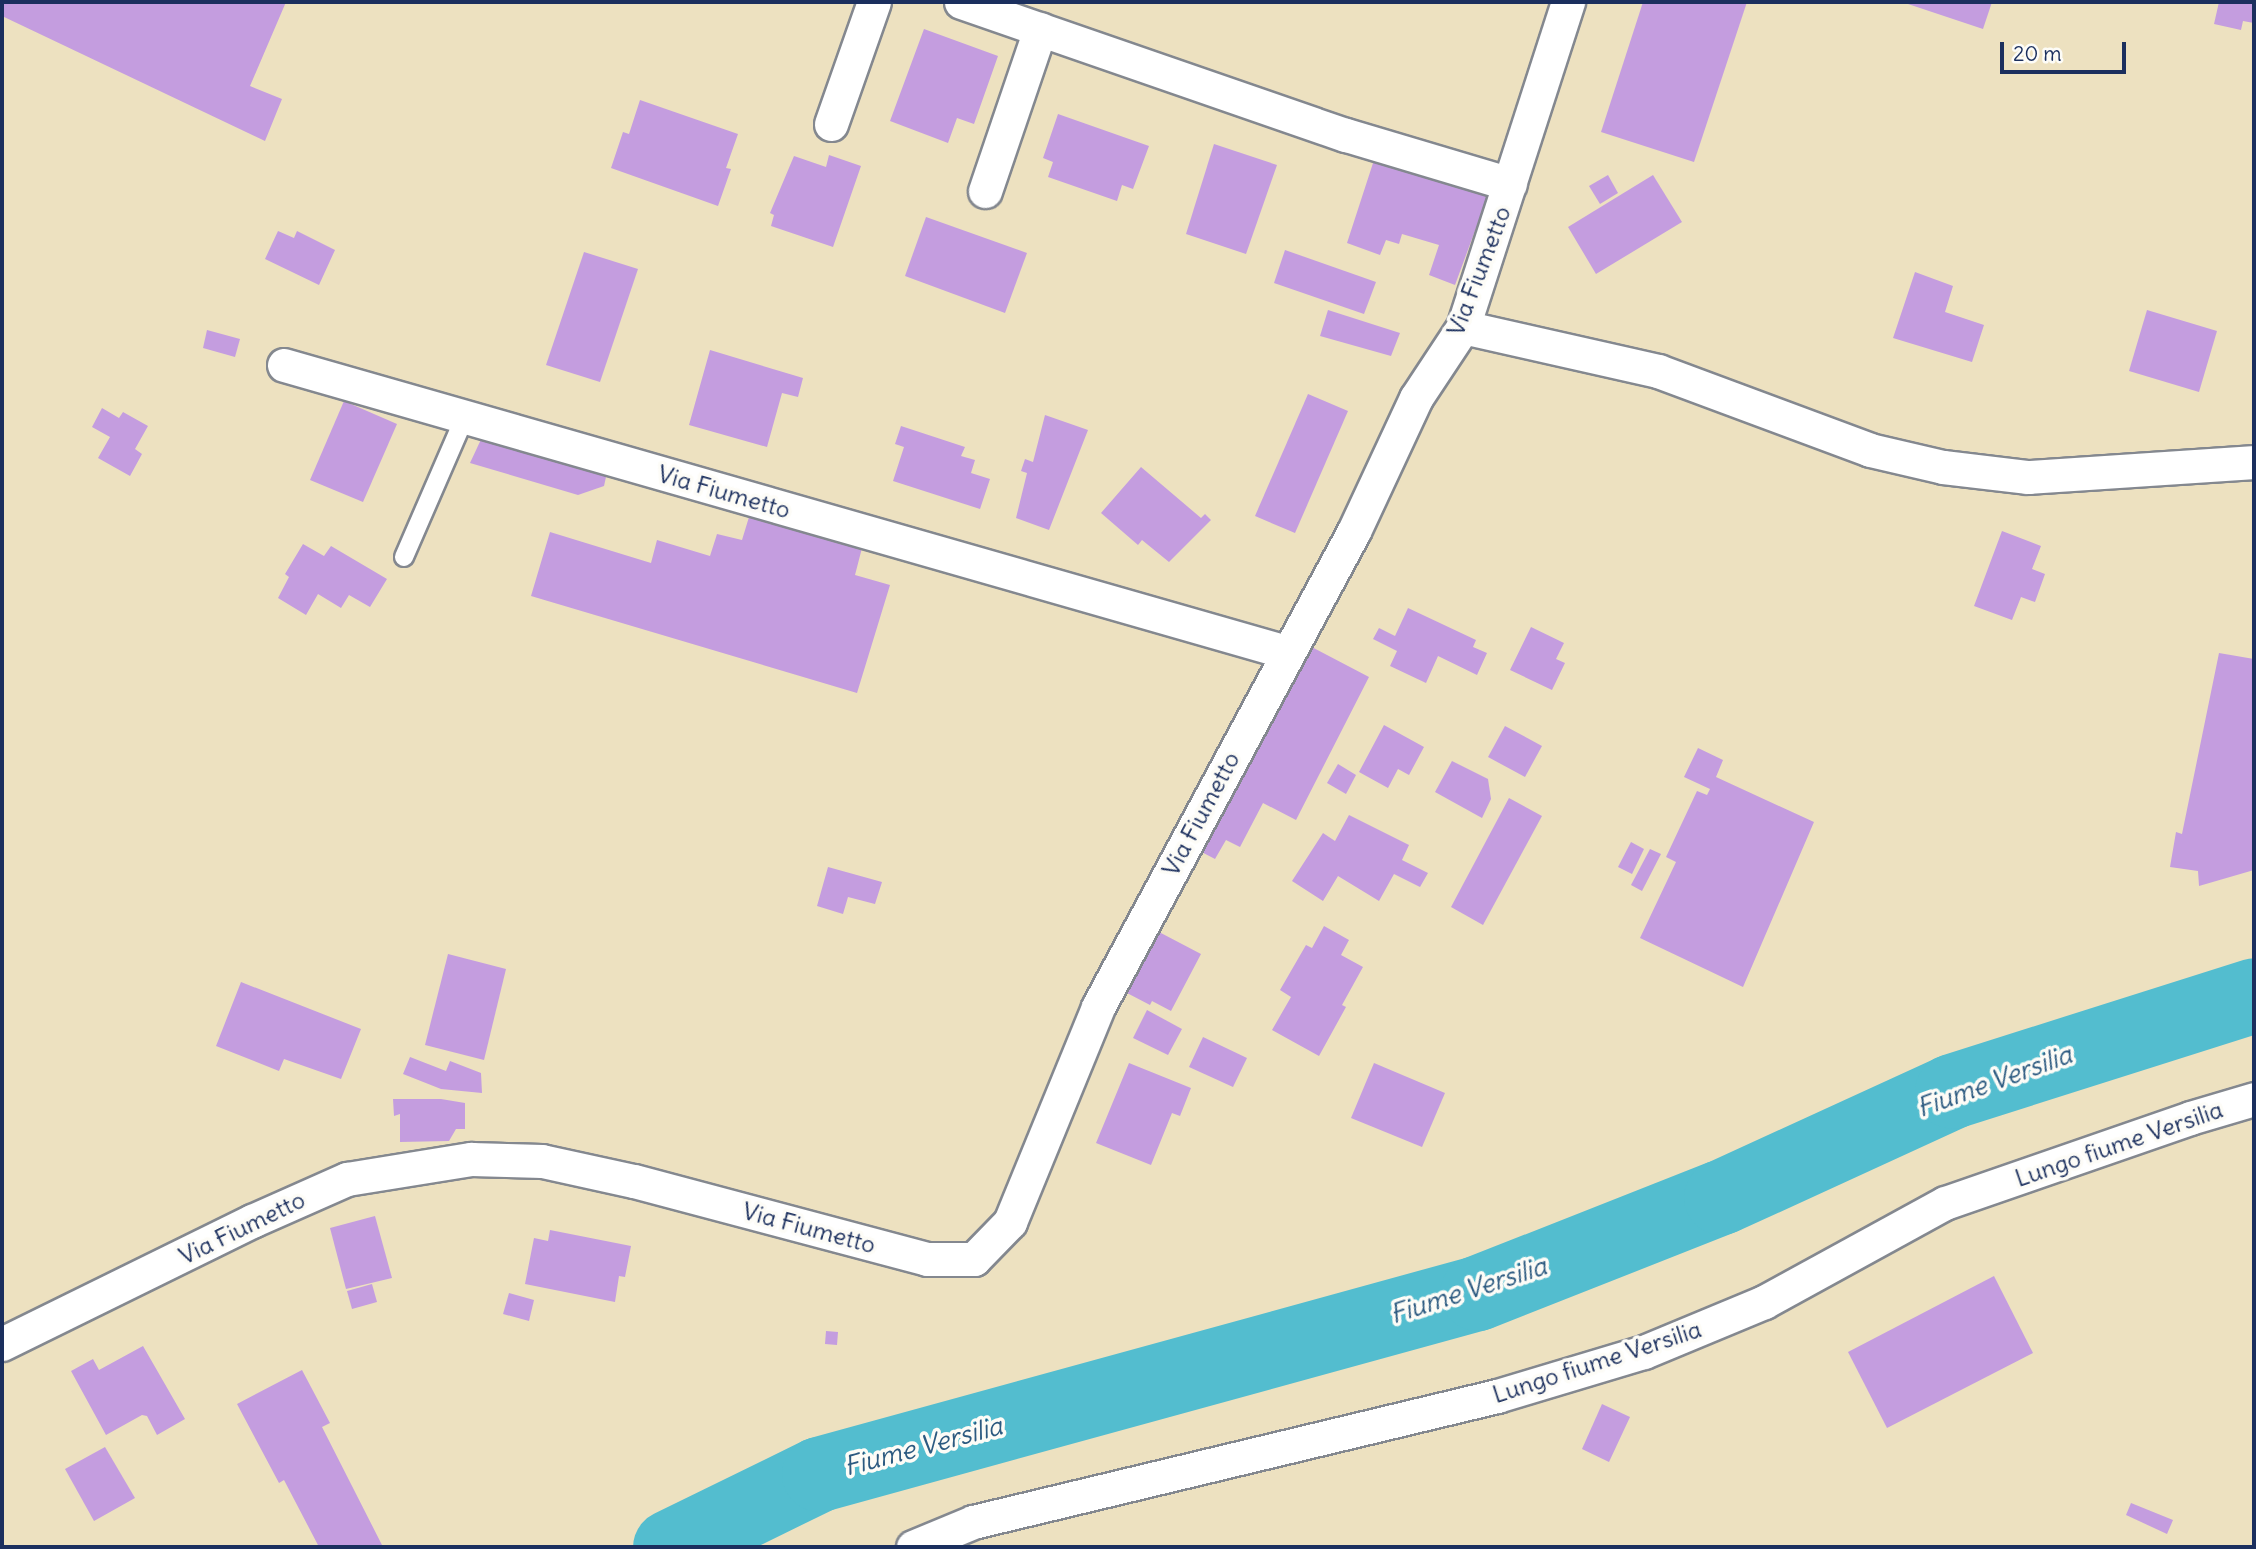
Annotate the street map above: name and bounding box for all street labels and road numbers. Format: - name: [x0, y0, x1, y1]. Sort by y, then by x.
- street label: Via Fiumetto: [1441, 202, 1517, 340]
- street label: Via Fiumetto: [654, 459, 794, 525]
- street label: Via Fiumetto: [1156, 747, 1246, 881]
- street label: Lungo fiume Versilia: [2011, 1095, 2227, 1193]
- street label: Via Fiumetto: [174, 1185, 310, 1271]
- street label: Via Fiumetto: [739, 1196, 879, 1260]
- street label: Lungo fiume Versilia: [1489, 1315, 1705, 1409]

